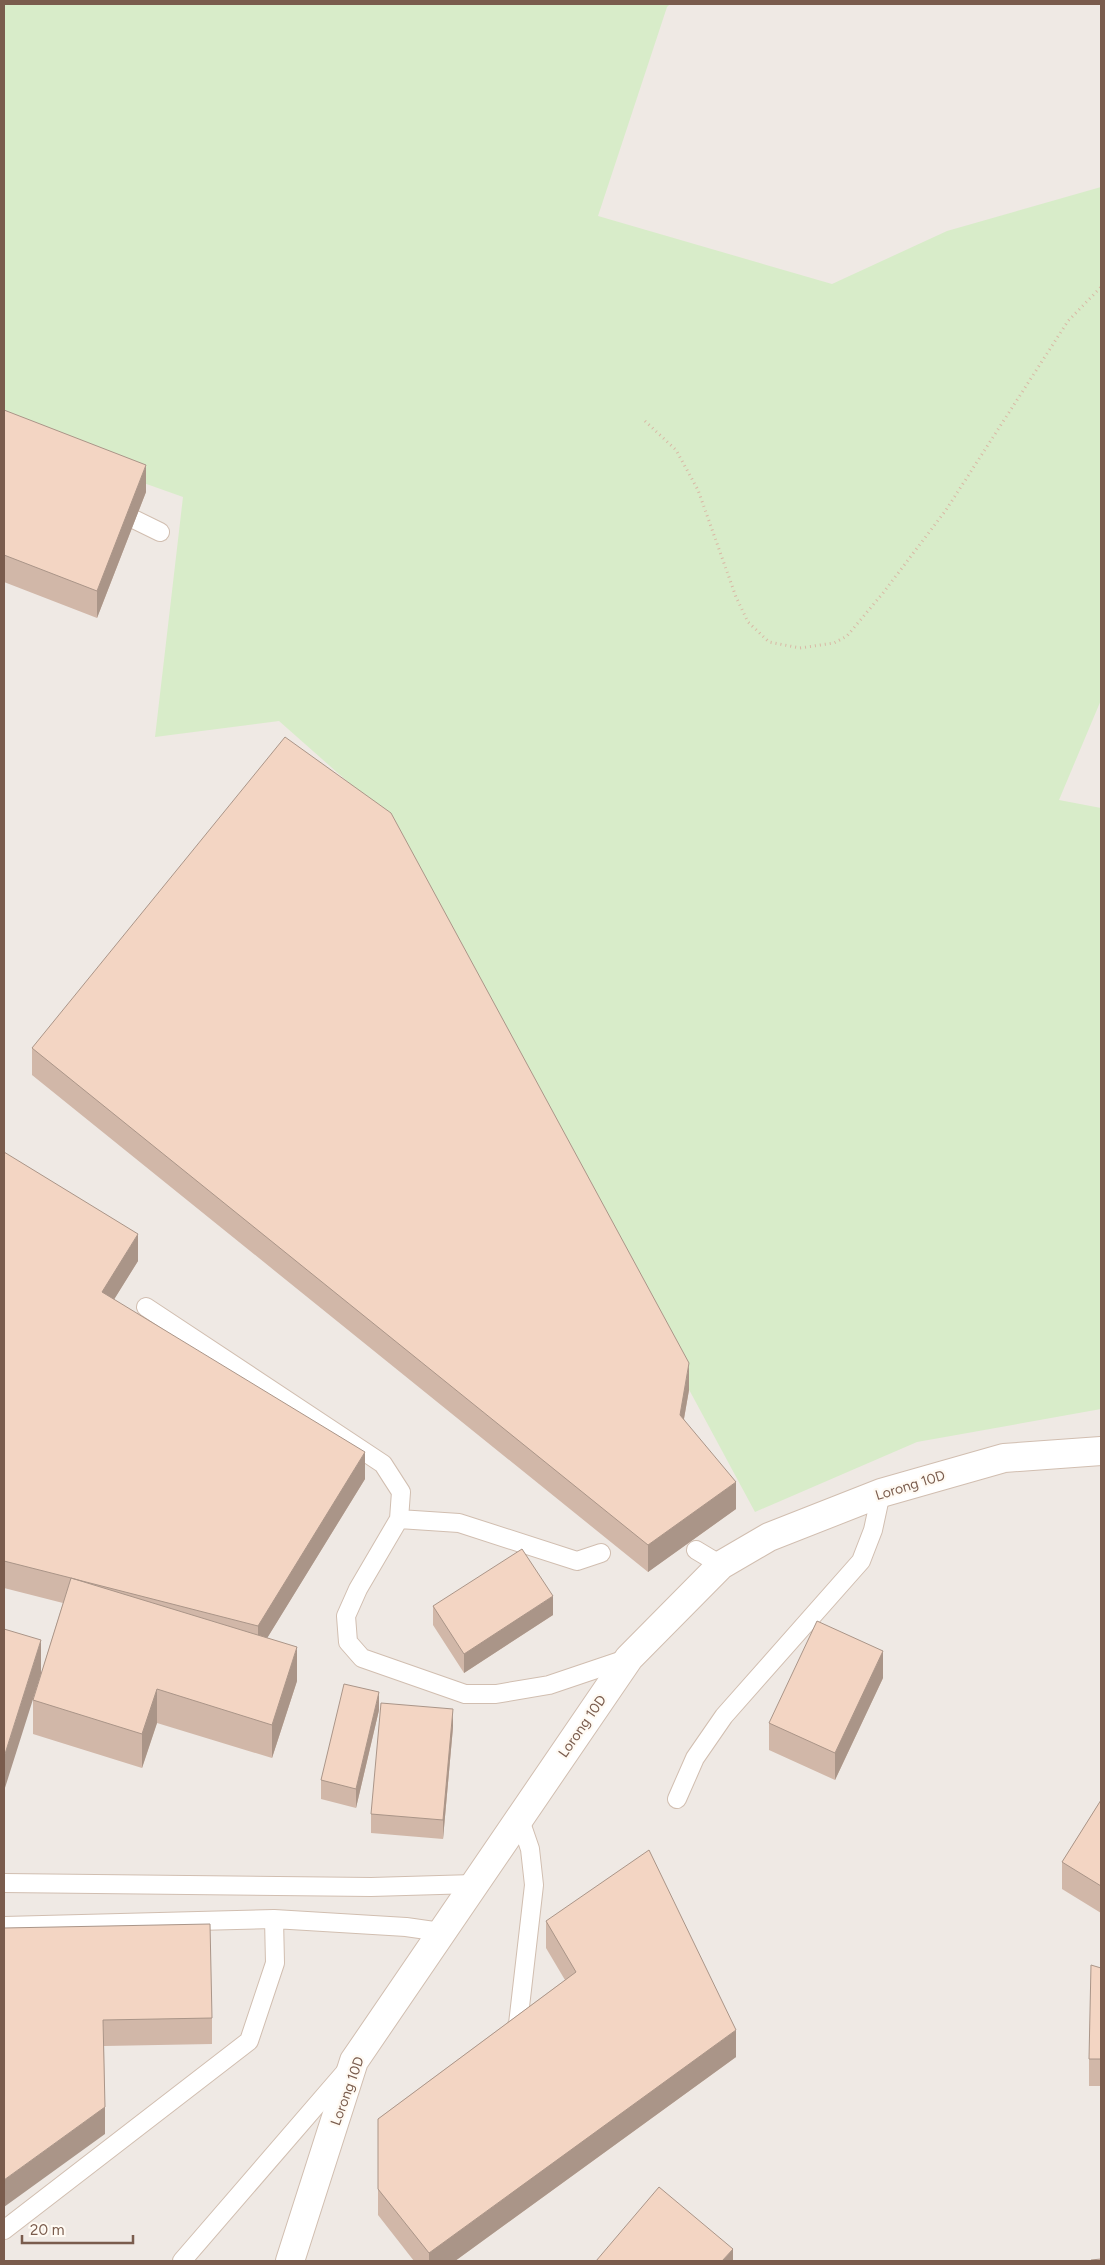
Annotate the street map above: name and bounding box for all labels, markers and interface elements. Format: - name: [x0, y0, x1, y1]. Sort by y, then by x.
- street label: Lorong 10D: [873, 1467, 947, 1504]
- street label: Lorong 10D: [555, 1692, 610, 1761]
- street label: Lorong 10D: [327, 2054, 368, 2128]
- scale bar: [22, 2212, 134, 2244]
- text: 20 m: [30, 2221, 64, 2239]

